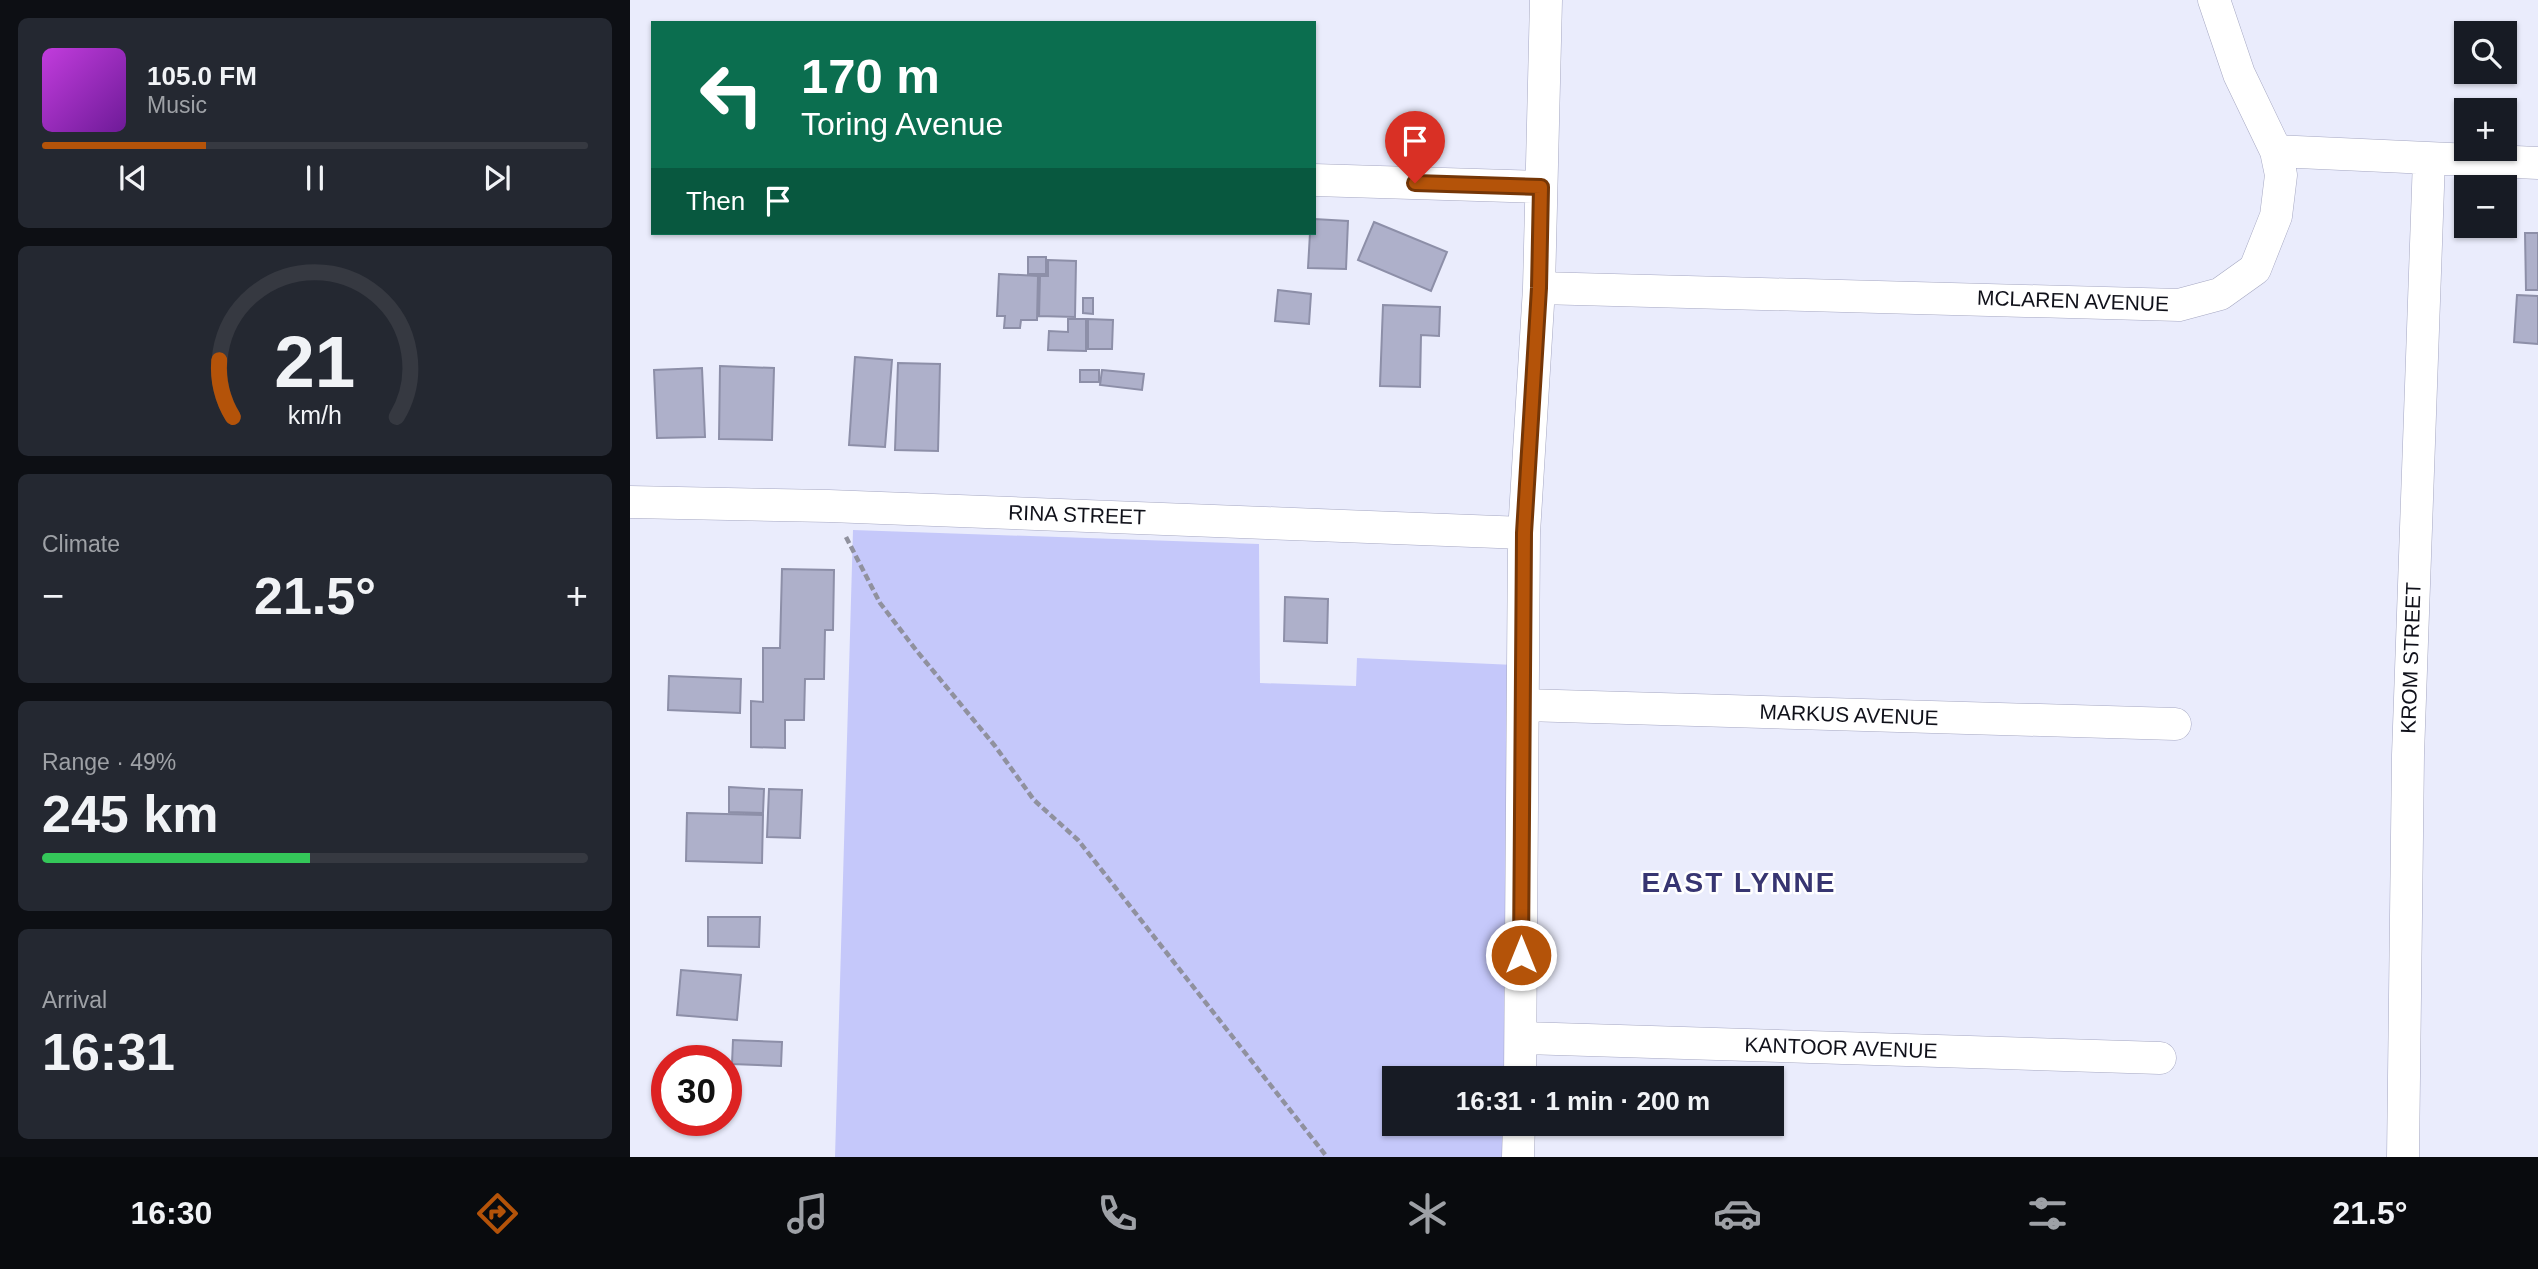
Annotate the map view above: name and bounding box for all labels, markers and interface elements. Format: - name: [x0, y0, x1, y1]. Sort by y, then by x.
- map controls: [2454, 21, 2517, 238]
- button: search: [2454, 21, 2517, 84]
- icon: left: [686, 49, 777, 140]
- text: 170 m: [801, 49, 940, 103]
- text: 105.0 FM: [147, 61, 257, 91]
- text: Music: [147, 92, 207, 118]
- button: +: [2454, 98, 2517, 161]
- text: Toring Avenue: [801, 106, 1003, 142]
- pin: [1385, 111, 1445, 183]
- icon: arrive: [1396, 122, 1434, 160]
- icon: previous: [114, 159, 152, 197]
- icon: pause: [296, 159, 334, 197]
- icon: next: [478, 159, 516, 197]
- button: −: [2454, 175, 2517, 238]
- icon: arrive: [759, 182, 797, 220]
- text: Then: [686, 186, 745, 216]
- street label: MCLAREN AVENUE: [1977, 286, 2169, 315]
- text: 21: [275, 321, 355, 402]
- text: km/h: [288, 400, 342, 428]
- street label: RINA STREET: [1008, 501, 1146, 528]
- text: Climate: [42, 531, 120, 557]
- text: 21.5°: [254, 567, 376, 625]
- text: −: [42, 575, 64, 617]
- text: +: [566, 575, 588, 617]
- street label: KROM STREET: [2396, 582, 2425, 734]
- street label: MARKUS AVENUE: [1759, 700, 1939, 729]
- text: Range · 49%: [42, 749, 176, 775]
- text: 245 km: [42, 785, 218, 843]
- district label: EAST LYNNE: [1642, 867, 1836, 898]
- position arrow: [1484, 918, 1558, 992]
- text: Arrival: [42, 987, 107, 1013]
- text: 16:31: [42, 1023, 175, 1081]
- street label: KANTOOR AVENUE: [1744, 1033, 1938, 1062]
- speed limit sign: 30: [651, 1045, 742, 1136]
- text: 16:31 · 1 min · 200 m: [1456, 1086, 1710, 1116]
- icon: directions: [473, 1189, 522, 1238]
- icon: music: [783, 1189, 832, 1238]
- icon: phone: [1093, 1189, 1142, 1238]
- icon: climate: [1403, 1189, 1452, 1238]
- icon: car: [1713, 1189, 1762, 1238]
- icon: filters: [2023, 1189, 2072, 1238]
- text: 16:30: [130, 1195, 212, 1231]
- text: 21.5°: [2332, 1195, 2407, 1231]

